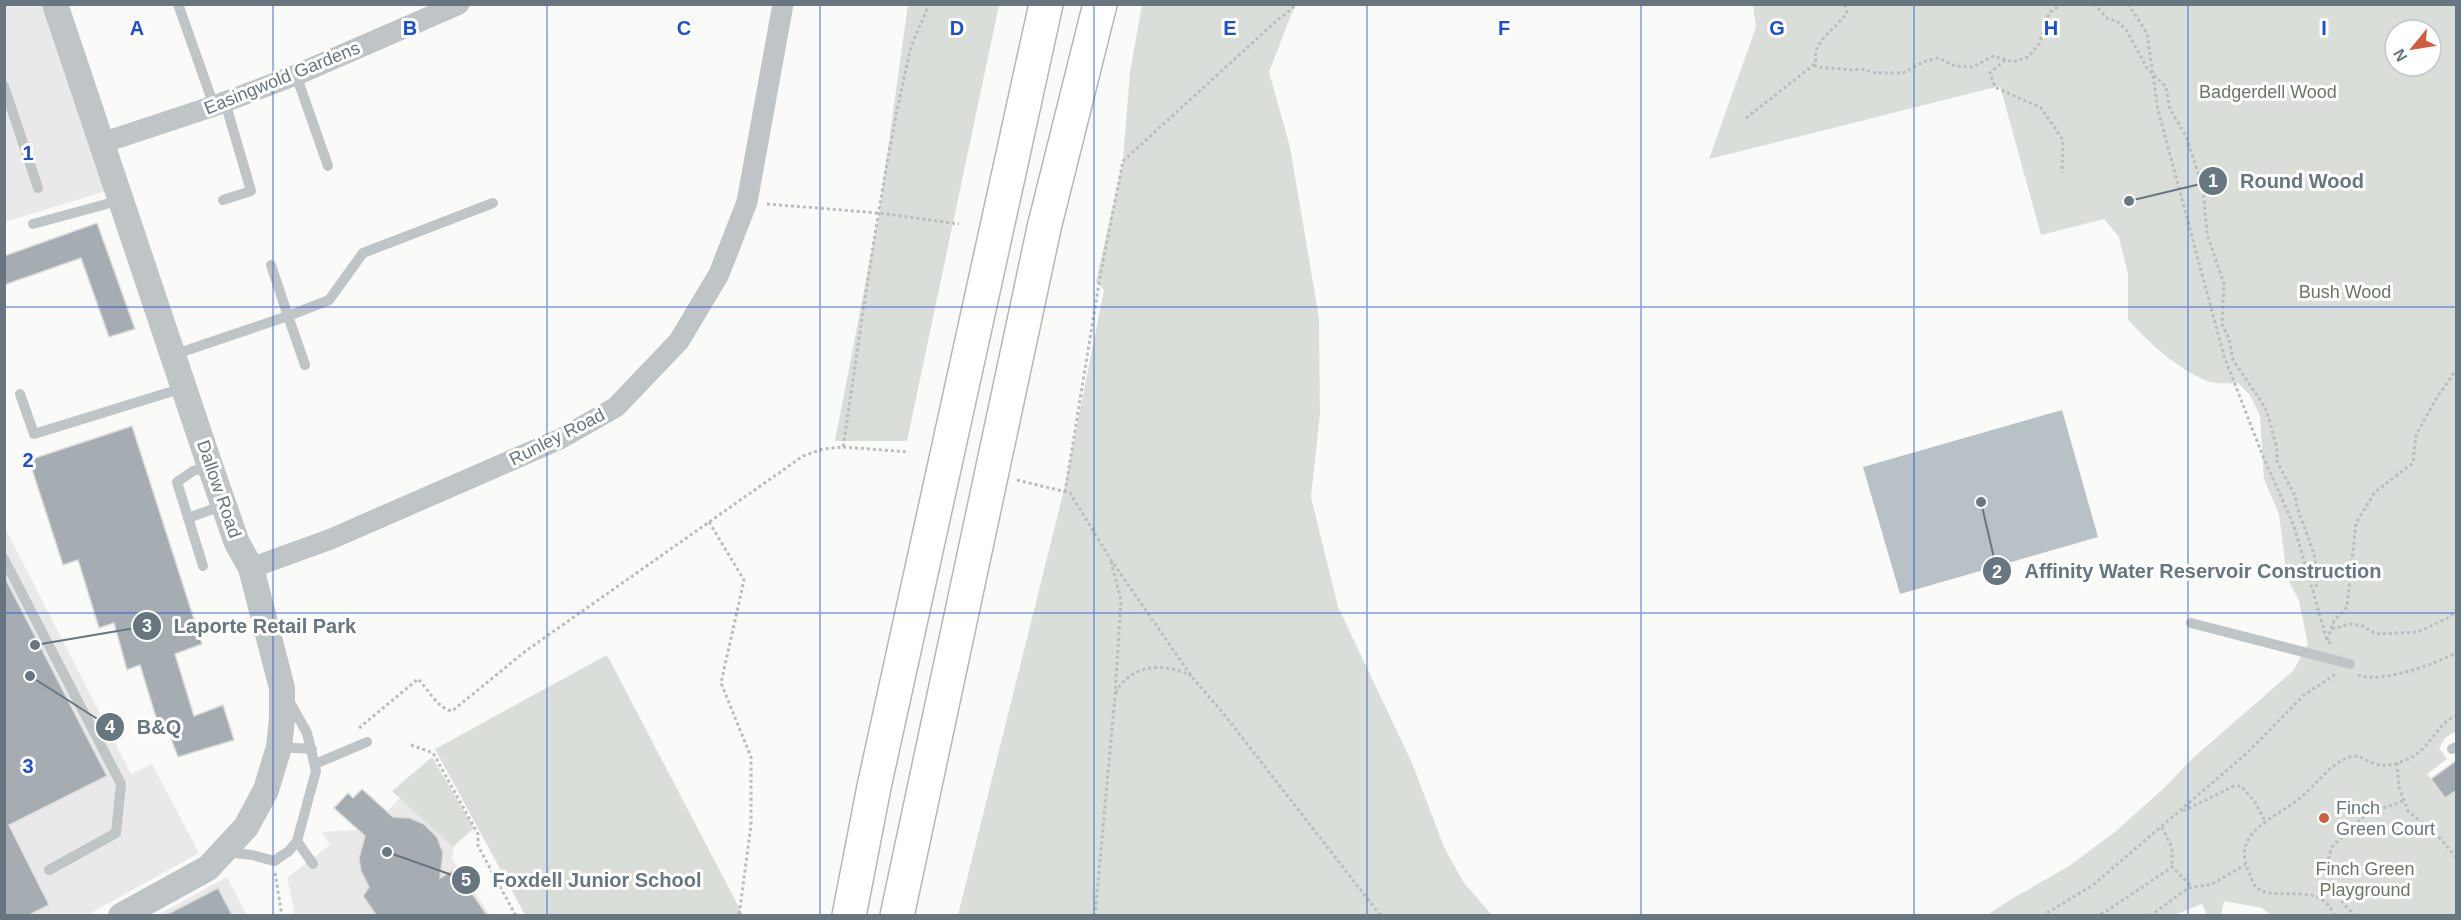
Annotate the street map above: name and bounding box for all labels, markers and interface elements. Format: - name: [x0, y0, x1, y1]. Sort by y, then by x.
- text: A: [130, 17, 144, 39]
- text: B: [403, 17, 417, 39]
- text: C: [677, 17, 691, 39]
- text: D: [950, 17, 964, 39]
- text: E: [1223, 17, 1237, 39]
- text: F: [1498, 17, 1510, 39]
- text: G: [1769, 17, 1785, 39]
- text: H: [2044, 17, 2058, 39]
- text: I: [2321, 17, 2327, 39]
- north arrow: [2383, 18, 2443, 78]
- street label: Easingwold Gardens: [201, 38, 363, 118]
- text: N: [2390, 46, 2411, 65]
- park label: Badgerdell Wood: [2199, 82, 2337, 102]
- text: 1: [22, 142, 34, 164]
- callout: Round Wood: [2198, 162, 2376, 200]
- text: Round Wood: [2240, 170, 2364, 192]
- text: 1: [2208, 171, 2218, 191]
- park label: Bush Wood: [2299, 282, 2391, 302]
- street label: Runley Road: [506, 404, 608, 470]
- street label: Dallow Road: [193, 437, 245, 541]
- text: 2: [22, 449, 34, 471]
- callout: Affinity Water Reservoir Construction: [1982, 552, 2393, 590]
- text: Affinity Water Reservoir Construction: [2024, 560, 2382, 582]
- text: 2: [1992, 562, 2002, 582]
- callout: Laporte Retail Park: [132, 607, 368, 645]
- text: Laporte Retail Park: [174, 615, 357, 637]
- text: 3: [142, 616, 152, 636]
- callout: B&Q: [95, 708, 194, 746]
- text: B&Q: [137, 716, 181, 738]
- text: 4: [105, 717, 115, 737]
- text: 3: [22, 755, 34, 777]
- place label: Finch Green Court: [2336, 798, 2435, 839]
- marker: Finch Green Court: [2317, 811, 2331, 825]
- park label: Finch Green Playground: [2315, 859, 2415, 900]
- callout: Foxdell Junior School: [451, 861, 714, 899]
- text: Foxdell Junior School: [493, 869, 701, 891]
- text: 5: [461, 870, 471, 890]

